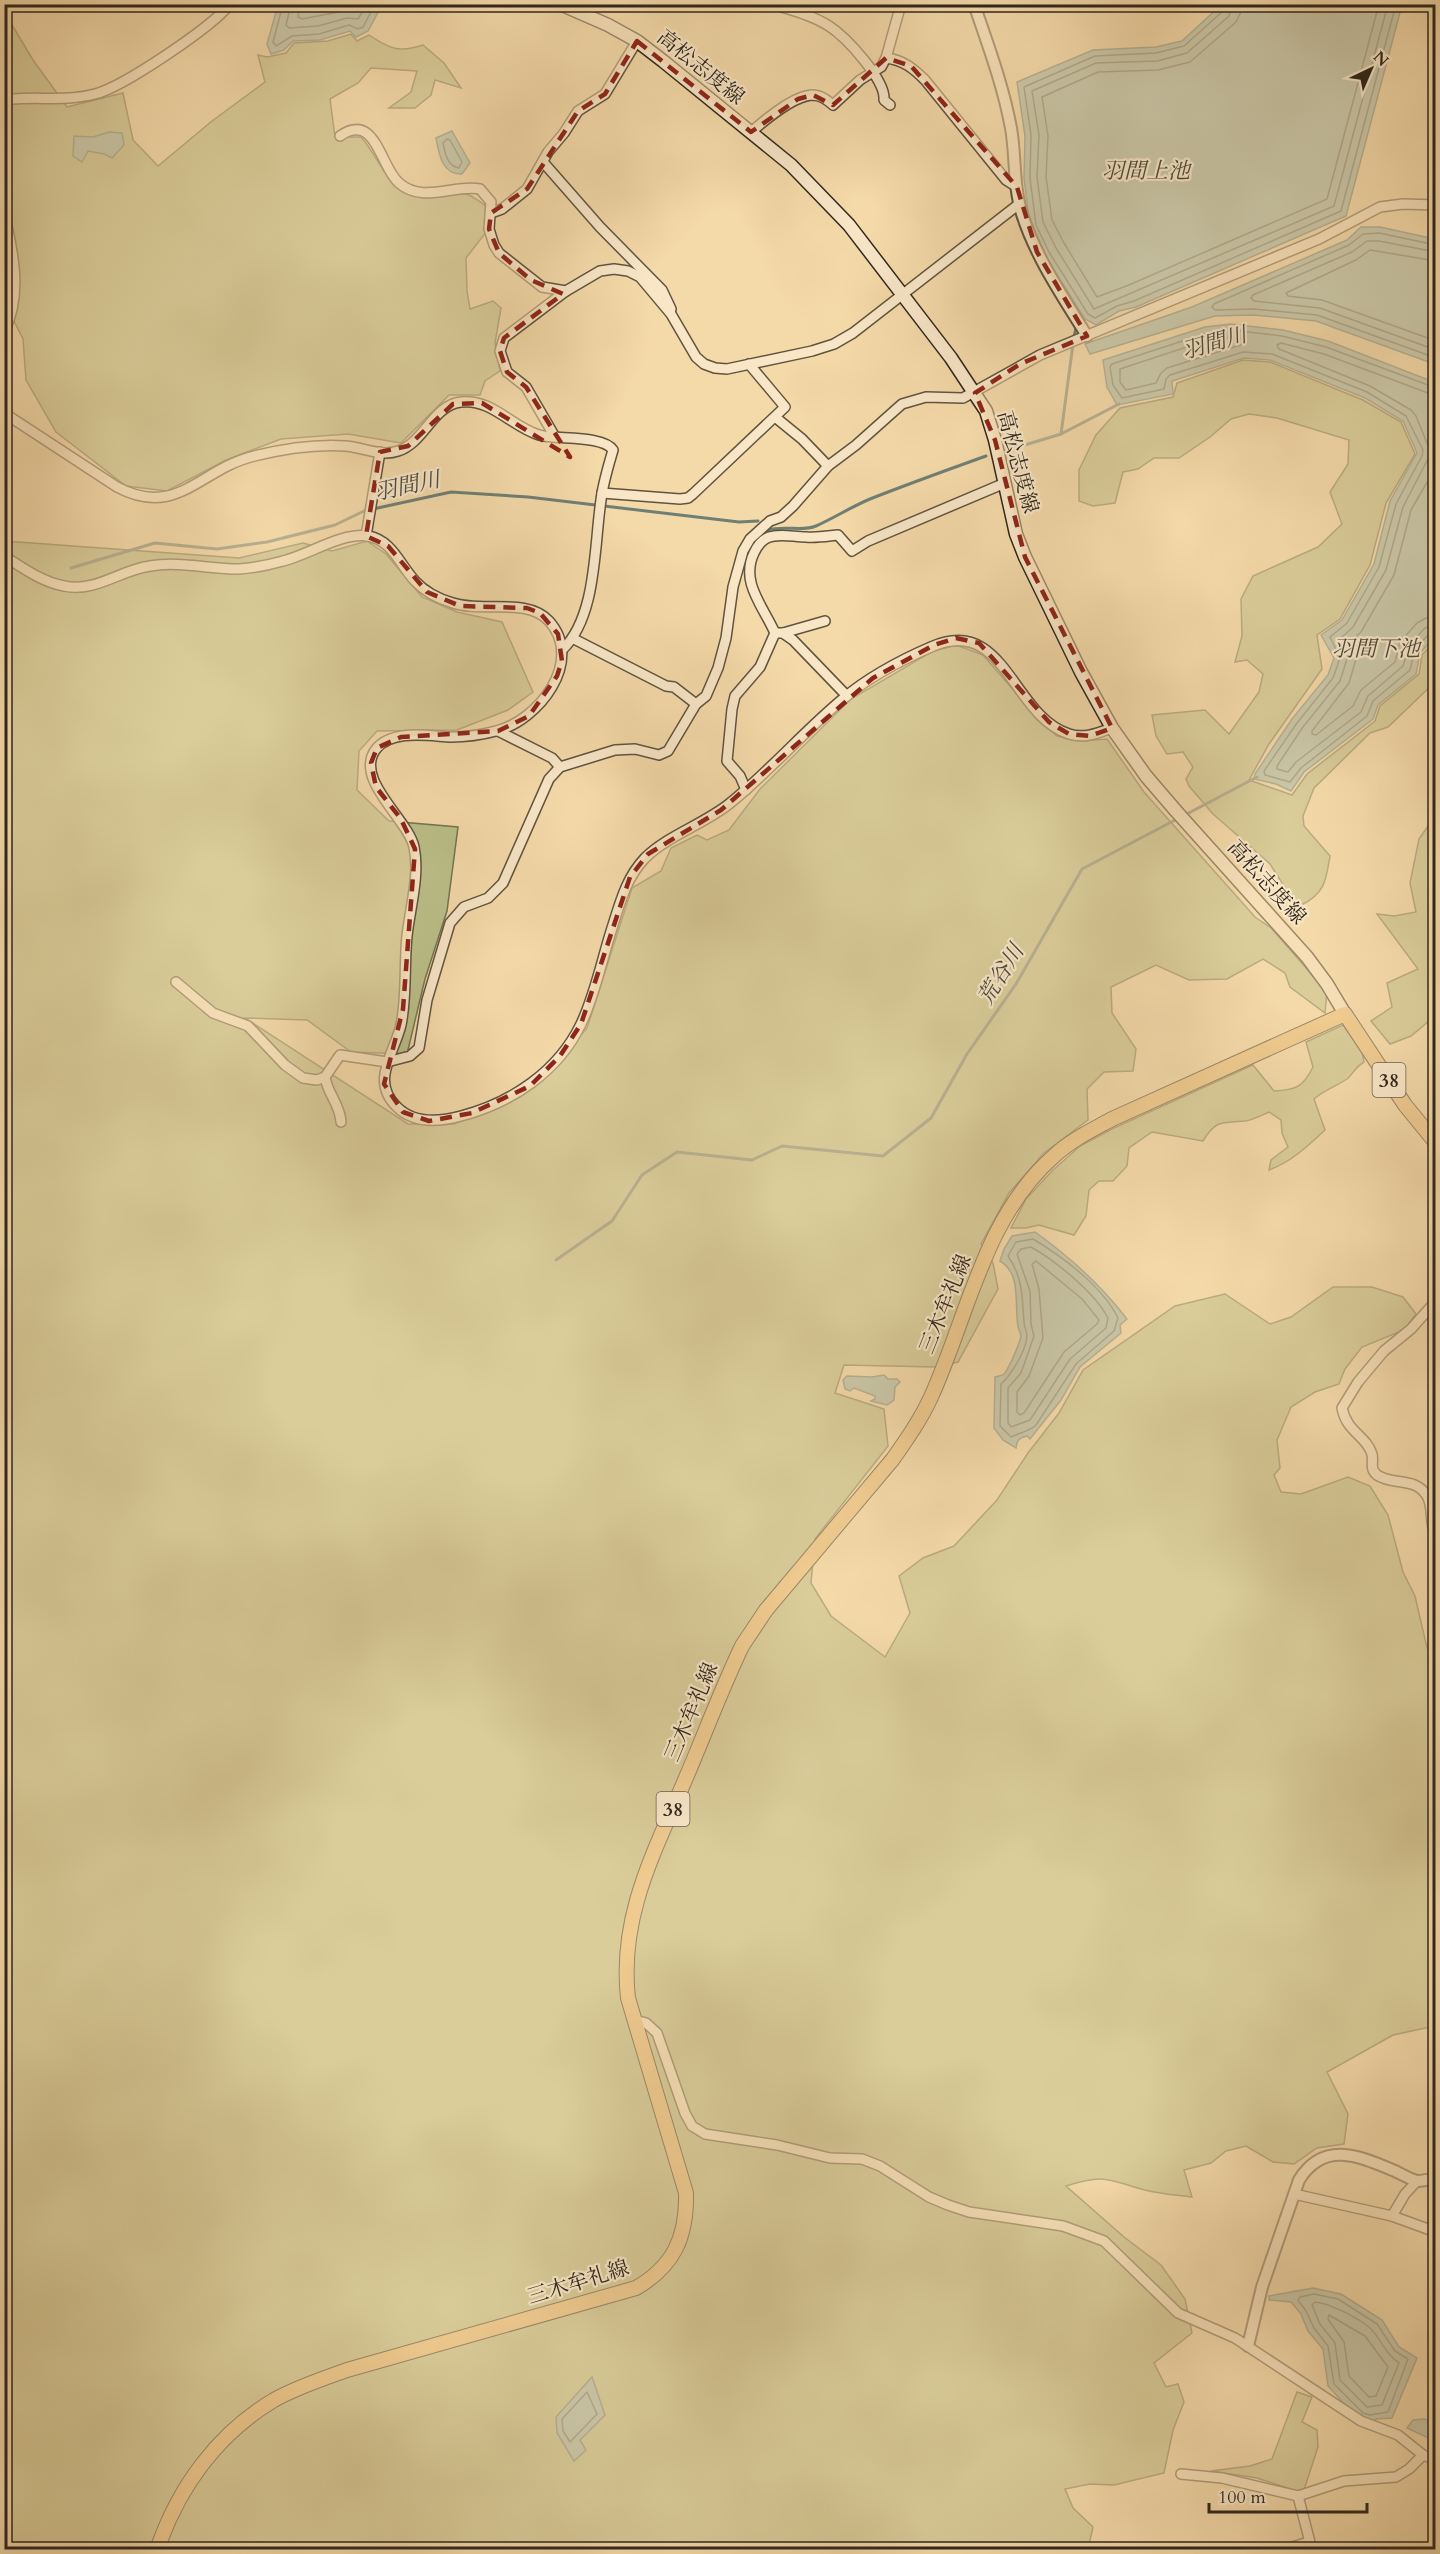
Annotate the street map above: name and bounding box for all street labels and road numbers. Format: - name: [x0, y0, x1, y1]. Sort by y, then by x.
- street label: 高松志度線: [651, 23, 751, 112]
- street label: 高松志度線: [990, 408, 1045, 517]
- street label: 高松志度線: [1221, 834, 1313, 931]
- road number: 38: [1372, 1063, 1406, 1097]
- street label: 三木牟礼線: [912, 1250, 979, 1358]
- street label: 三木牟礼線: [658, 1658, 725, 1766]
- road number: 38: [656, 1792, 690, 1826]
- street label: 三木牟礼線: [524, 2253, 633, 2312]

